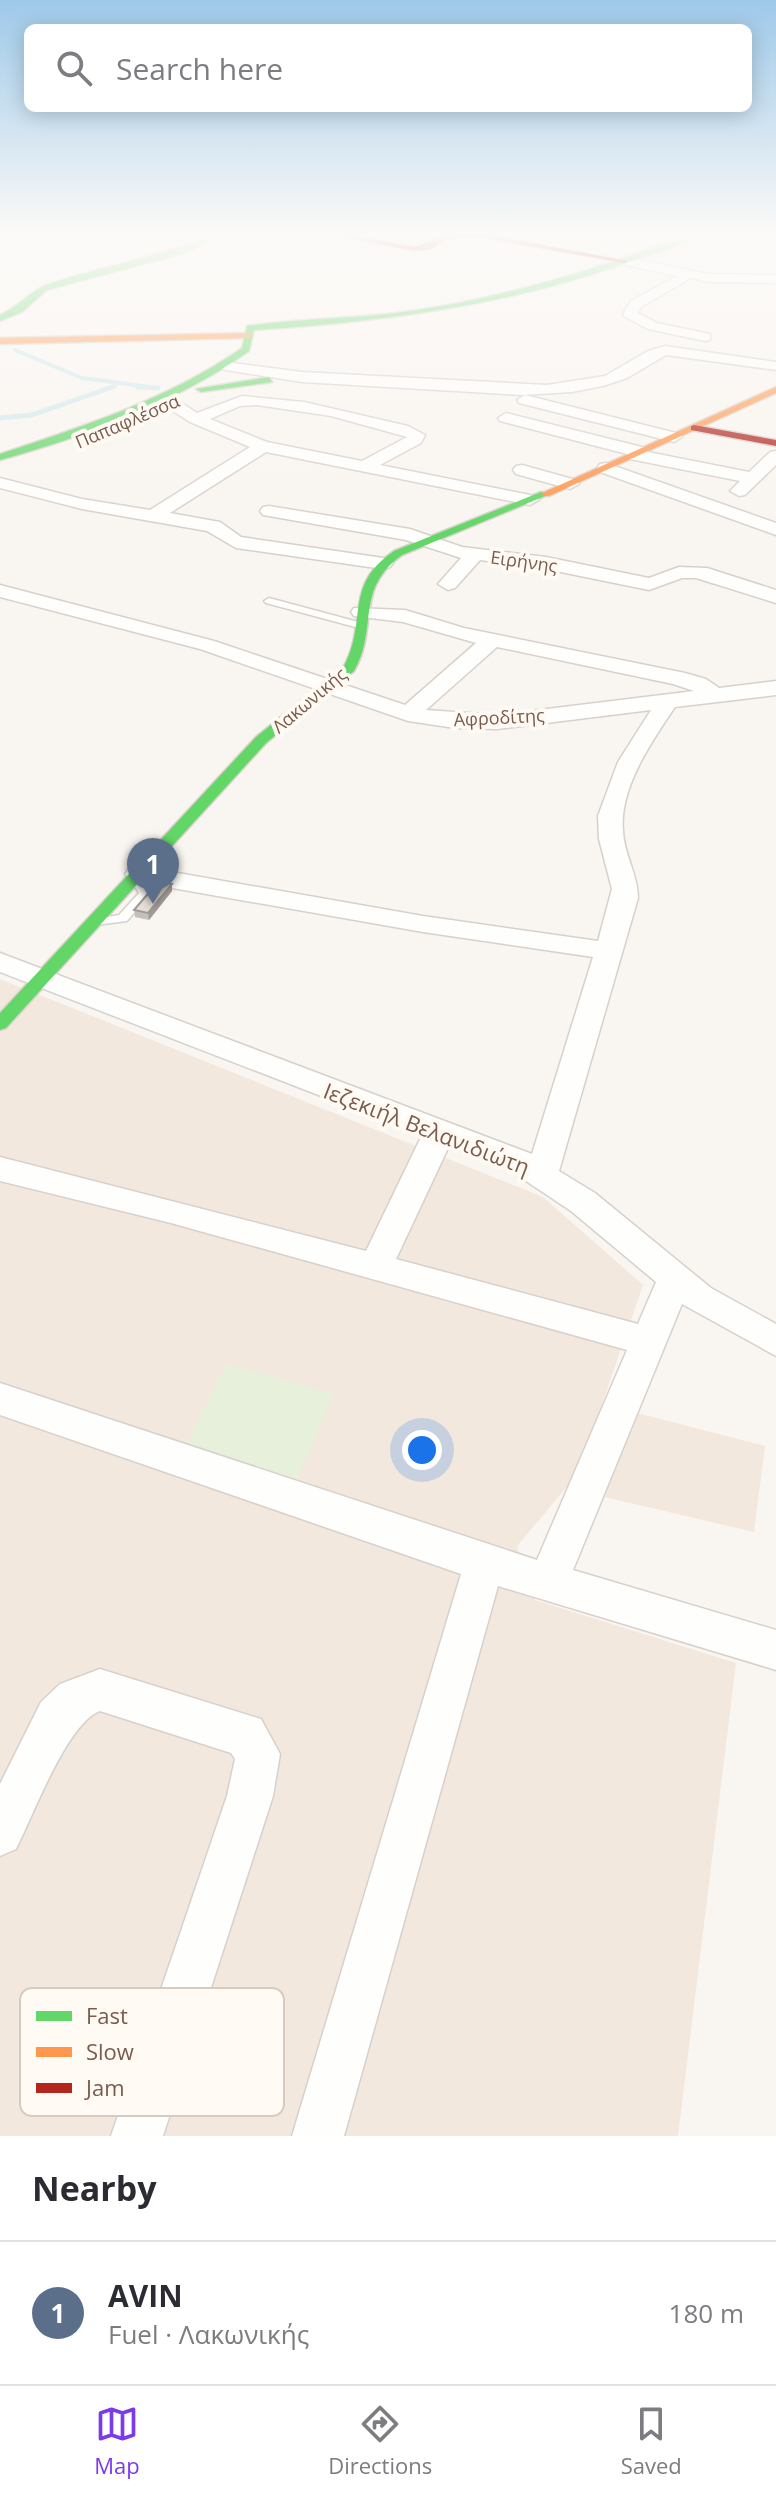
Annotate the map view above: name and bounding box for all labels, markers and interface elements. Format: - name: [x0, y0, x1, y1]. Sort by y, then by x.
- search box: [24, 24, 752, 112]
- icon: search: [52, 46, 96, 90]
- text: Search here: [116, 48, 283, 89]
- street label: Παπαφλέσσα: [71, 388, 183, 454]
- street label: Ειρήνης: [489, 544, 559, 578]
- street label: Λακωνικής: [267, 662, 352, 738]
- street label: Αφροδίτης: [453, 703, 545, 731]
- pin: 1: [127, 838, 179, 904]
- street label: Ιεζεκιήλ Βελανιδιώτη: [320, 1075, 534, 1181]
- your location: [402, 1430, 442, 1470]
- legend: [20, 1988, 284, 2116]
- text: Fast: [86, 2000, 128, 2030]
- text: Slow: [86, 2036, 134, 2066]
- text: Jam: [84, 2072, 125, 2102]
- text: Nearby: [32, 2165, 157, 2211]
- text: AVIN: [108, 2275, 183, 2316]
- text: 1: [51, 2295, 65, 2331]
- text: 180 m: [669, 2295, 744, 2331]
- text: Fuel · Λακωνικής: [108, 2316, 309, 2352]
- tab: Map: [94, 2402, 140, 2480]
- tab: Directions: [328, 2402, 432, 2480]
- tab: Saved: [621, 2402, 682, 2480]

